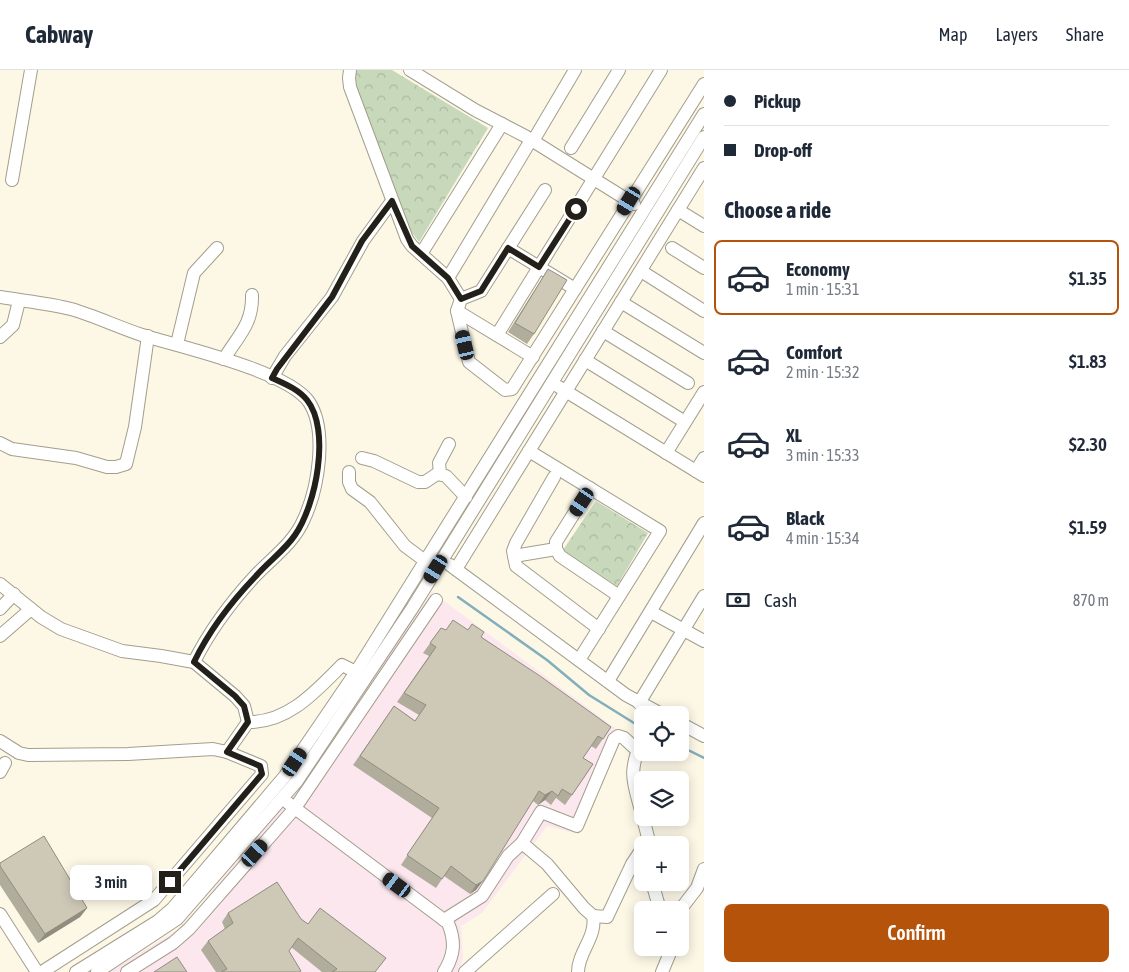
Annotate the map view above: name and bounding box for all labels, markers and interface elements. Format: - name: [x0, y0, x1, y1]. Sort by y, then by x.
- text: Cabway: [25, 21, 93, 48]
- text: Map: [938, 24, 967, 45]
- text: Layers: [995, 24, 1038, 45]
- text: Share: [1066, 24, 1104, 45]
- text: Pickup: [754, 90, 801, 112]
- text: Drop-off: [754, 139, 812, 161]
- car: [614, 184, 643, 218]
- text: Choose a ride: [724, 197, 831, 223]
- route start: [565, 198, 587, 220]
- icon: car: [726, 255, 771, 300]
- text: Economy: [786, 258, 850, 280]
- text: $1.35: [1069, 267, 1107, 289]
- text: 1 min · 15:31: [786, 280, 859, 298]
- car: [454, 329, 475, 361]
- icon: car: [726, 338, 771, 383]
- text: Comfort: [786, 341, 842, 363]
- text: $1.83: [1069, 350, 1107, 372]
- text: 2 min · 15:32: [786, 363, 859, 381]
- icon: car: [726, 421, 771, 466]
- text: XL: [786, 424, 802, 446]
- text: $2.30: [1069, 433, 1107, 455]
- text: 3 min · 15:33: [786, 446, 859, 464]
- car: [567, 485, 596, 519]
- icon: car: [726, 504, 771, 549]
- text: Black: [786, 507, 824, 529]
- text: $1.59: [1069, 516, 1107, 538]
- text: 4 min · 15:34: [786, 529, 859, 547]
- car: [421, 552, 450, 586]
- icon: cash: [724, 586, 752, 614]
- text: Cash: [764, 589, 797, 611]
- text: 870 m: [1073, 591, 1109, 609]
- map controls: [634, 706, 689, 956]
- button: locate: [634, 706, 689, 761]
- car: [280, 745, 309, 779]
- button: layers: [634, 771, 689, 826]
- button: +: [634, 836, 689, 891]
- car: [239, 837, 270, 869]
- callout: 3 min: [70, 864, 152, 900]
- car: [380, 870, 413, 900]
- route end: [159, 871, 181, 893]
- text: 3 min: [95, 873, 127, 891]
- button: −: [634, 901, 689, 956]
- button: Confirm: [724, 904, 1109, 962]

